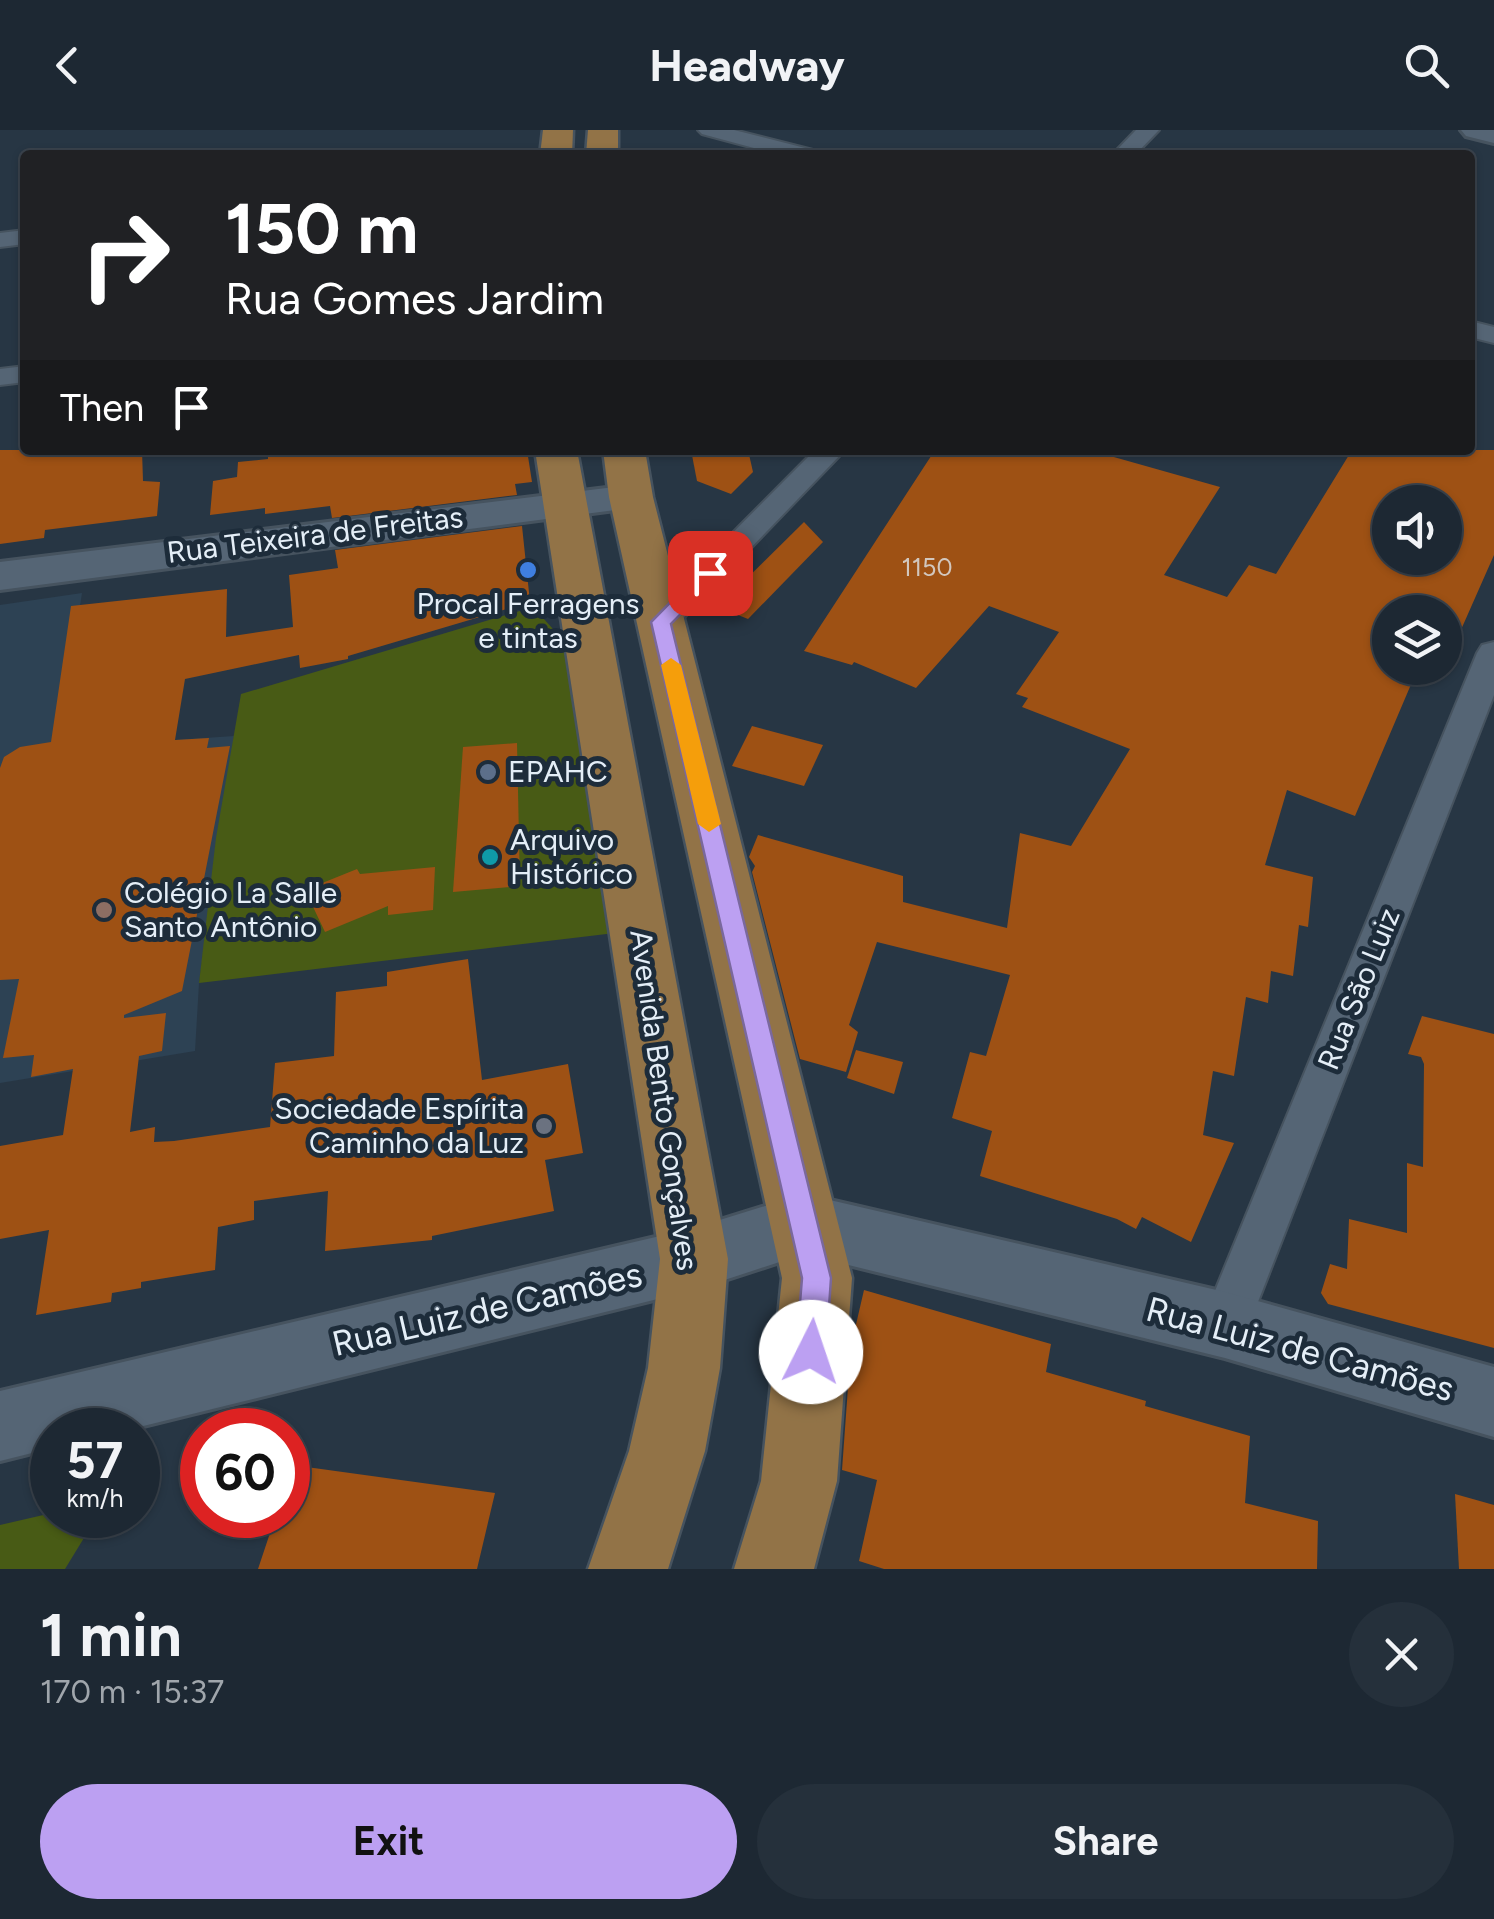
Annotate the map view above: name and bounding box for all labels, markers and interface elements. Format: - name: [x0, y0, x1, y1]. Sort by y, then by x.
- icon: back: [40, 38, 95, 93]
- text: Headway: [649, 38, 845, 92]
- icon: search: [1399, 38, 1454, 93]
- text: 150 m: [225, 186, 418, 271]
- icon: right: [60, 190, 190, 320]
- text: Rua Gomes Jardim: [225, 271, 604, 325]
- icon: arrive: [164, 380, 219, 435]
- text: Then: [60, 385, 144, 431]
- map controls: [1372, 485, 1462, 685]
- button: sound: [1372, 485, 1462, 575]
- street label: Rua Teixeira de Freitas: [165, 498, 465, 571]
- pin: [668, 531, 753, 616]
- icon: arrive: [683, 546, 738, 601]
- house number: 1150: [901, 552, 953, 582]
- marker: Procal Ferragens e tintas: [517, 559, 539, 581]
- place label: Procal Ferragens e tintas: [416, 585, 640, 656]
- button: layers: [1372, 595, 1462, 685]
- place label: EPAHC: [508, 753, 608, 790]
- marker: EPAHC: [477, 761, 499, 783]
- place label: Arquivo Histórico: [510, 821, 633, 892]
- marker: Arquivo Histórico: [479, 846, 501, 868]
- place label: Colégio La Salle Santo Antônio: [124, 874, 337, 945]
- marker: Colégio La Salle Santo Antônio: [93, 899, 115, 921]
- street label: Rua São Luiz: [1309, 903, 1408, 1075]
- street label: Avenida Bento Gonçalves: [622, 927, 707, 1273]
- place label: Sociedade Espírita Caminho da Luz: [274, 1090, 524, 1161]
- marker: Sociedade Espírita Caminho da Luz: [533, 1115, 555, 1137]
- street label: Rua Luiz de Camões: [328, 1253, 646, 1365]
- street label: Rua Luiz de Camões: [1142, 1288, 1458, 1410]
- position arrow: [759, 1300, 863, 1404]
- speed limit sign: 60: [180, 1408, 310, 1538]
- text: 57: [67, 1430, 123, 1491]
- text: km/h: [66, 1483, 124, 1513]
- text: 1 min: [40, 1599, 182, 1671]
- button: close: [1349, 1602, 1454, 1707]
- text: 170 m · 15:37: [40, 1673, 224, 1711]
- button: Exit: [40, 1784, 737, 1899]
- button: Share: [757, 1784, 1454, 1899]

